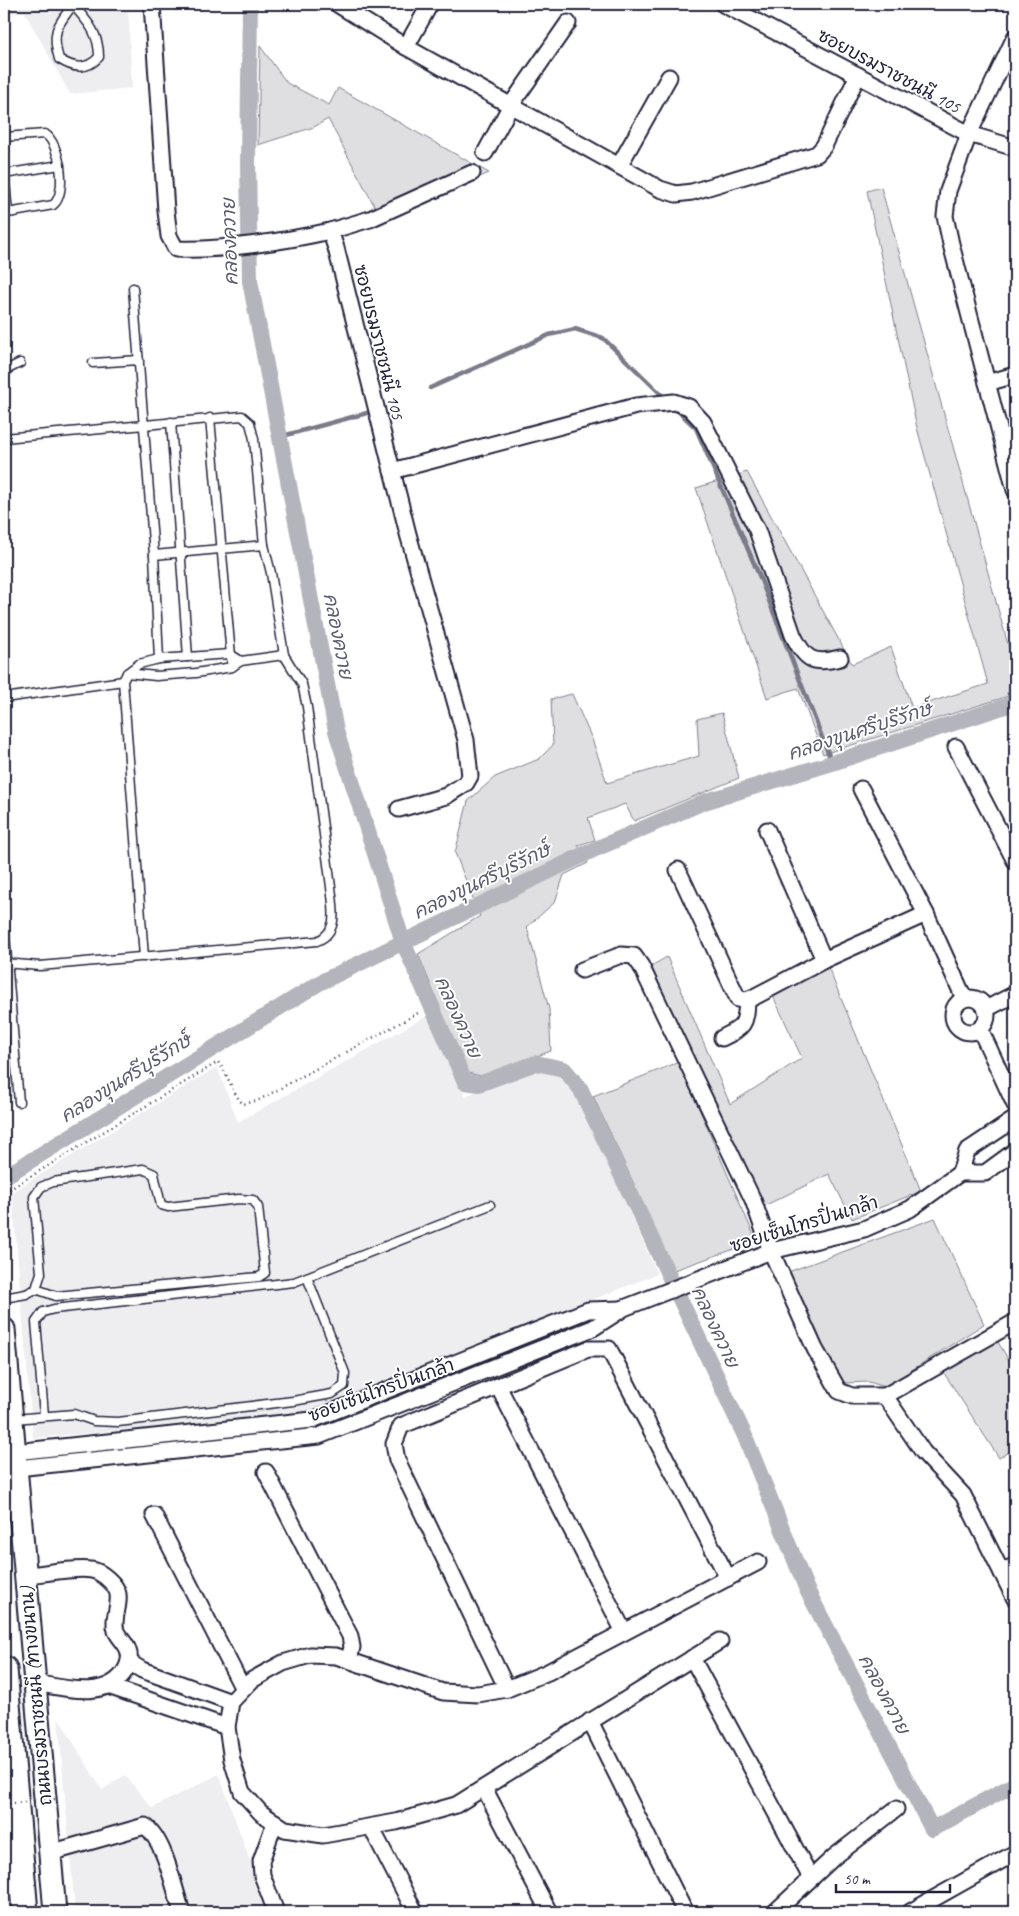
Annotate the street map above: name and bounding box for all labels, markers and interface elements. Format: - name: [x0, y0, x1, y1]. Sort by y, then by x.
- street label: ซอยบรมราชชนนี 105: [814, 23, 965, 118]
- water label: คลองควาย: [216, 196, 244, 286]
- street label: ซอยบรมราชชนนี 105: [349, 262, 410, 422]
- water label: คลองควาย: [318, 591, 358, 683]
- water label: คลองขุนศรีบุรีรักษ์: [785, 695, 938, 767]
- water label: คลองขุนศรีบุรีรักษ์: [409, 835, 558, 926]
- water label: คลองควาย: [429, 972, 487, 1063]
- water label: คลองขุนศรีบุรีรักษ์: [55, 1026, 200, 1130]
- street label: ซอยเซ็นโทรปิ่นเกล้า: [726, 1185, 881, 1257]
- water label: คลองควาย: [686, 1282, 745, 1373]
- street label: ซอยเซ็นโทรปิ่นเกล้า: [303, 1348, 457, 1427]
- street label: ถนนบรมราชชนนี (ทางขนาน): [14, 1584, 57, 1807]
- water label: คลองควาย: [853, 1650, 916, 1740]
- scale bar: [836, 1861, 950, 1893]
- text: 50 m: [844, 1870, 871, 1889]

